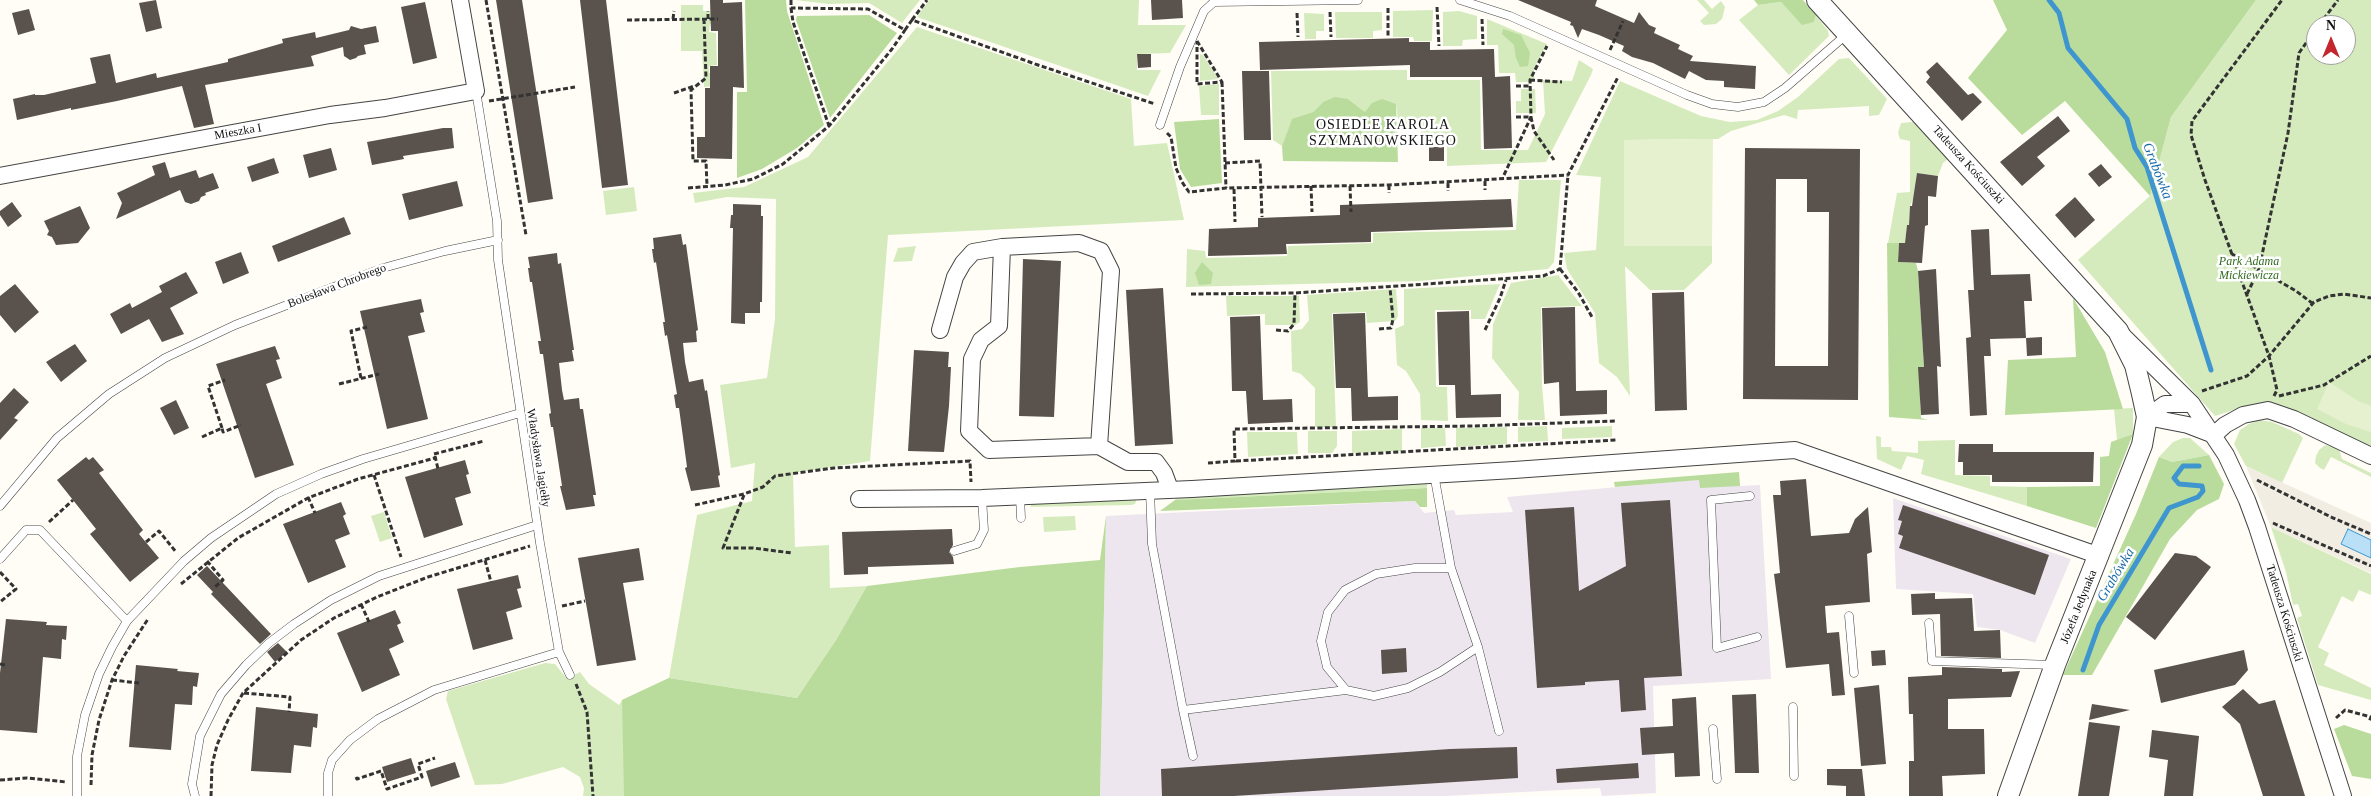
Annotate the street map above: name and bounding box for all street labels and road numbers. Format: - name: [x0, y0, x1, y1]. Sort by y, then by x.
- street label: Mieszka I: [213, 121, 263, 143]
- street label: Tadeusza Kościuszki: [1929, 123, 2007, 207]
- street label: Bolesława Chrobrego: [286, 261, 388, 311]
- street label: Władysława Jagiełły: [523, 408, 553, 508]
- street label: Tadeusza Kościuszki: [2262, 563, 2306, 663]
- street label: Józefa Jedynaka: [2058, 568, 2100, 646]

